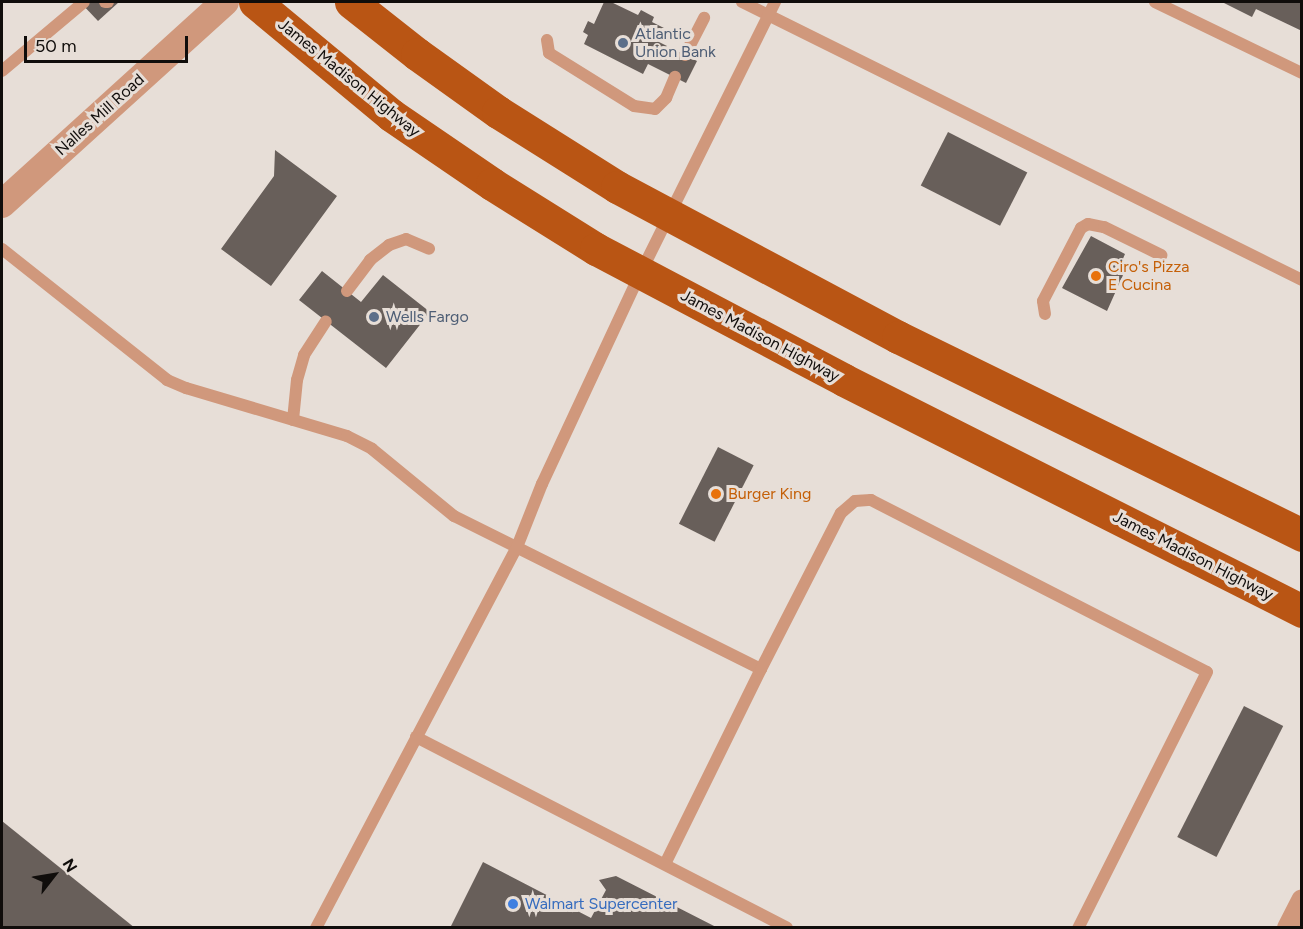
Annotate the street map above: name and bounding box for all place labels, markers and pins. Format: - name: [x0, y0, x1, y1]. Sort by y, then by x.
- place label: Atlantic Union Bank: [635, 24, 716, 62]
- marker: Atlantic Union Bank: [616, 36, 630, 50]
- place label: Ciro's Pizza E Cucina: [1108, 257, 1189, 295]
- marker: Ciro's Pizza E Cucina: [1089, 269, 1103, 283]
- place label: Wells Fargo: [386, 307, 469, 327]
- marker: Wells Fargo: [367, 310, 381, 324]
- place label: Burger King: [728, 484, 811, 504]
- marker: Burger King: [709, 487, 723, 501]
- place label: Walmart Supercenter: [525, 894, 677, 914]
- marker: Walmart Supercenter: [506, 897, 520, 911]

